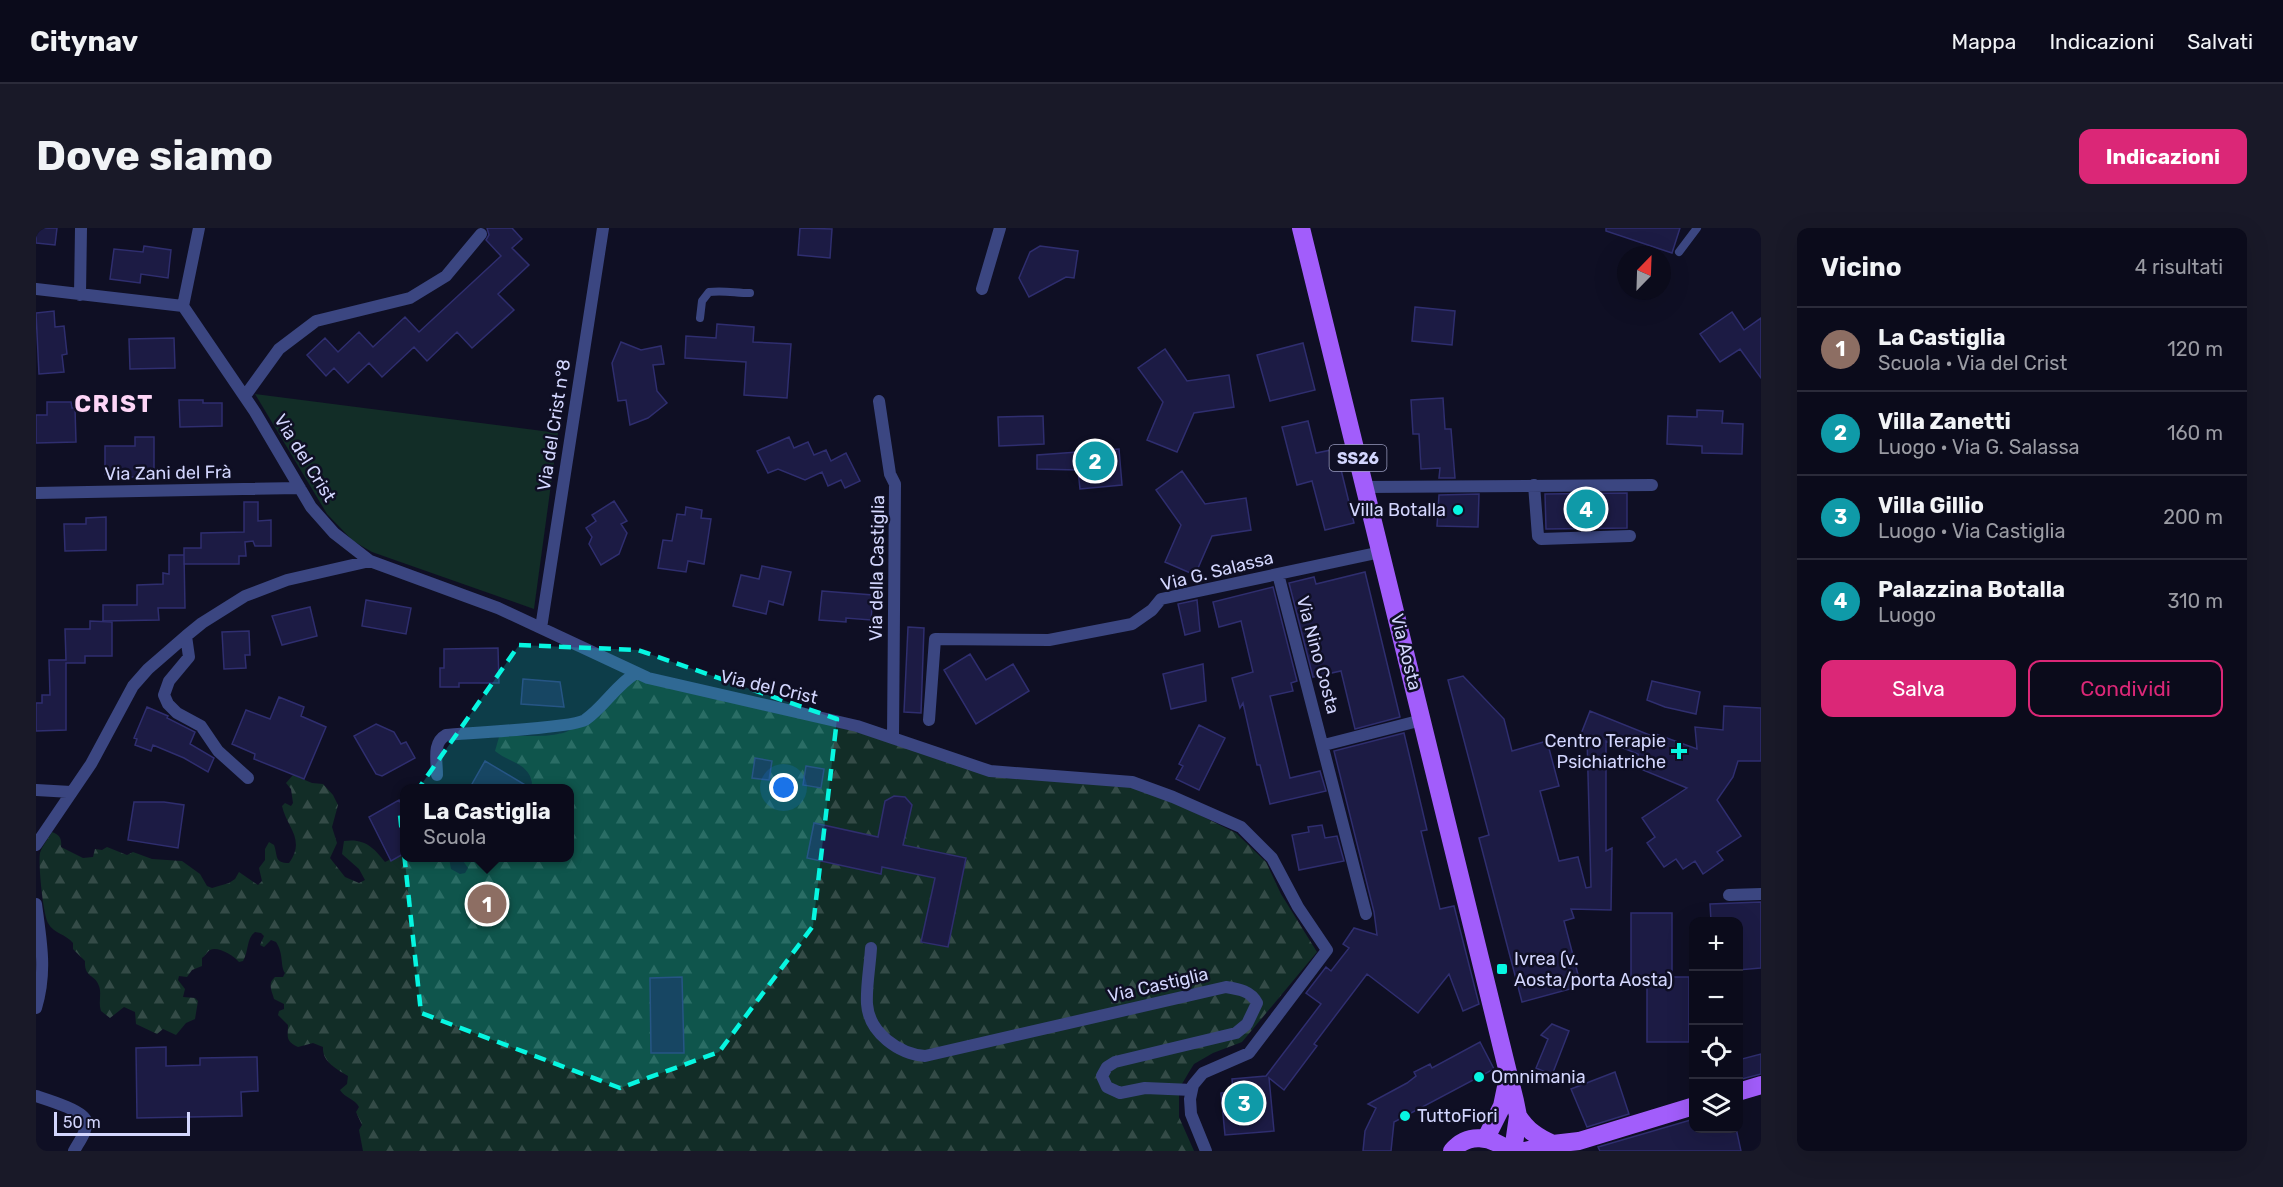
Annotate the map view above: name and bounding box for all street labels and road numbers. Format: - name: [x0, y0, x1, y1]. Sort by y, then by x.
- street label: Via del Crist n°8: [533, 358, 575, 492]
- street label: Via del Crist: [269, 410, 341, 506]
- road number: SS26: [1330, 445, 1386, 471]
- street label: Via Zani del Frà: [104, 461, 232, 485]
- street label: Via della Castiglia: [865, 495, 889, 641]
- street label: Via G. Salassa: [1158, 546, 1276, 596]
- street label: Via Nino Costa: [1292, 594, 1344, 716]
- street label: Via Aosta: [1386, 611, 1426, 693]
- street label: Via del Crist: [718, 665, 820, 709]
- street label: Via Castiglia: [1106, 963, 1210, 1007]

